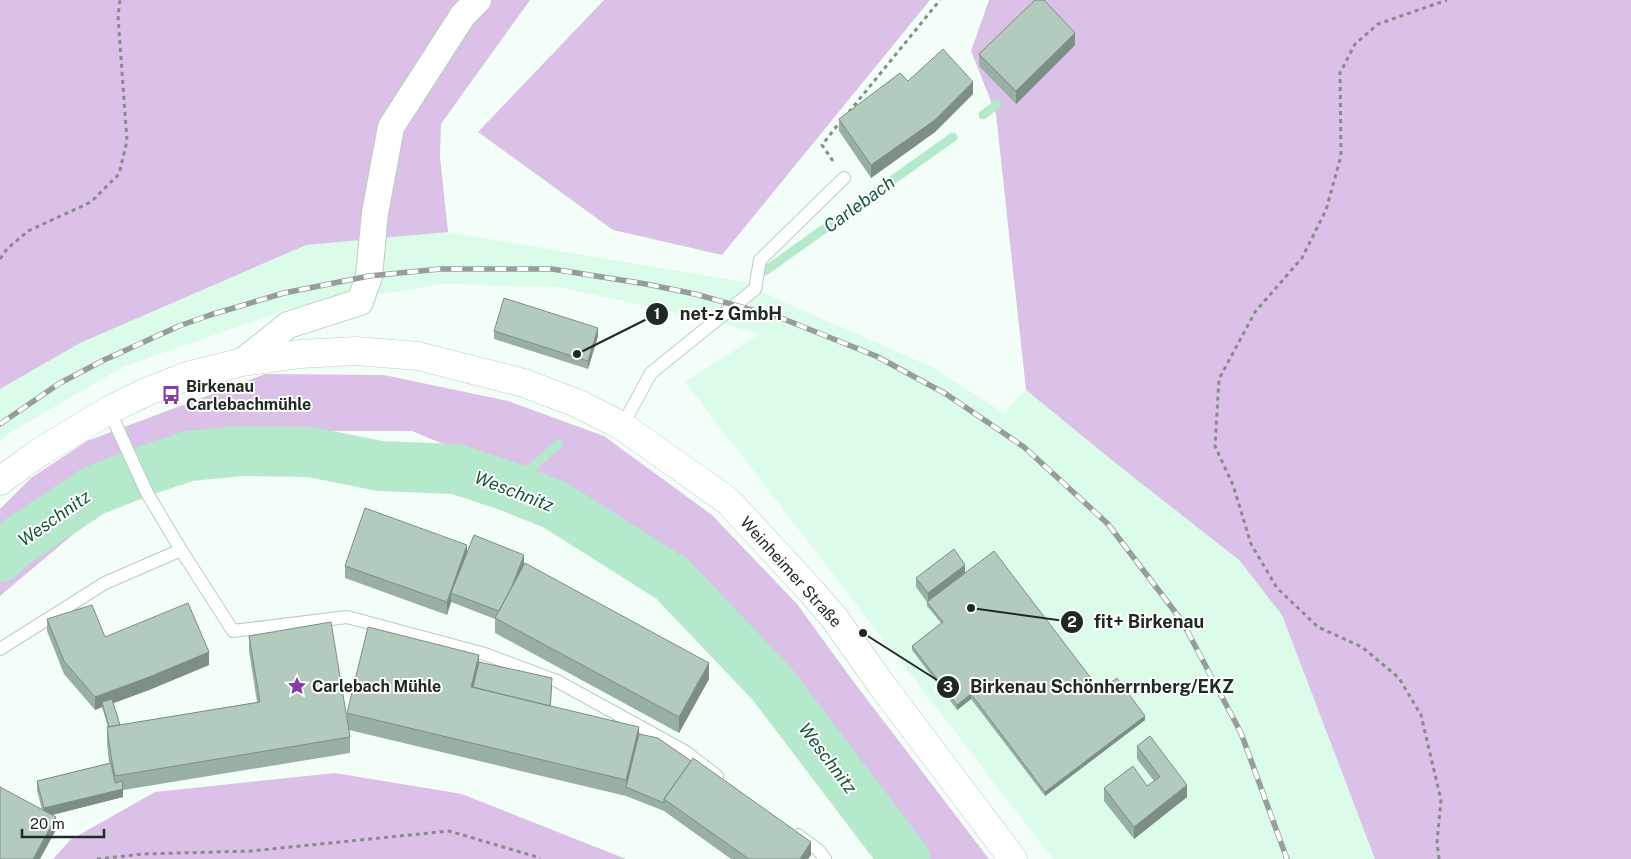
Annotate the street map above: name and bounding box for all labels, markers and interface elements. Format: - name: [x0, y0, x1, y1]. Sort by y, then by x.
- water label: Carlebach: [820, 171, 898, 237]
- callout: net-z GmbH: [645, 297, 792, 330]
- text: net-z GmbH: [680, 303, 782, 324]
- text: 1: [654, 305, 660, 322]
- place label: Birkenau Carlebachmühle: [186, 377, 311, 414]
- bus stop icon: Birkenau Carlebachmühle: [160, 384, 182, 406]
- water label: Weschnitz: [471, 466, 557, 516]
- water label: Weschnitz: [14, 485, 95, 550]
- street label: Weinheimer Straße: [736, 513, 846, 631]
- callout: fit+ Birkenau: [1059, 605, 1215, 638]
- text: fit+ Birkenau: [1094, 611, 1204, 632]
- text: 2: [1067, 613, 1077, 630]
- callout: Birkenau Schönherrnberg/EKZ: [935, 670, 1244, 703]
- place icon: Carlebach Mühle: [286, 675, 308, 697]
- text: Birkenau Schönherrnberg/EKZ: [970, 676, 1234, 697]
- place label: Carlebach Mühle: [312, 677, 441, 696]
- text: 3: [943, 678, 953, 695]
- water label: Weschnitz: [795, 719, 862, 798]
- scale bar: [22, 806, 105, 838]
- text: 20 m: [30, 815, 65, 832]

